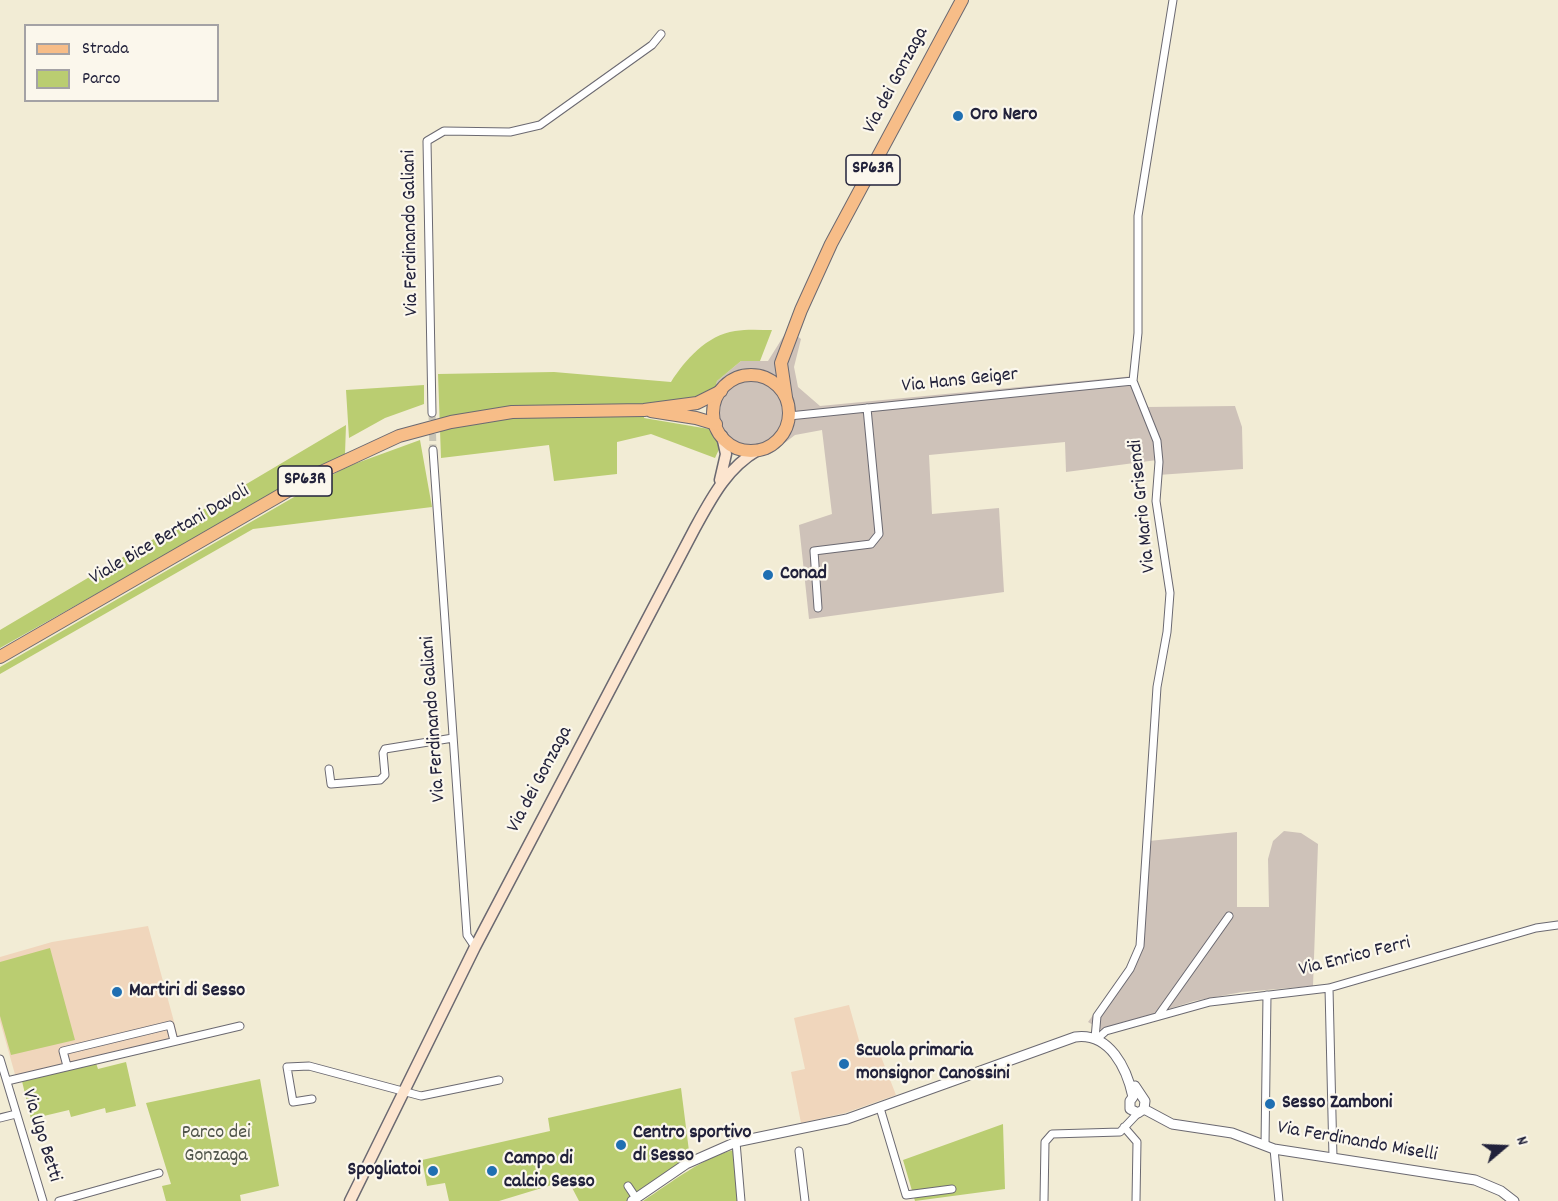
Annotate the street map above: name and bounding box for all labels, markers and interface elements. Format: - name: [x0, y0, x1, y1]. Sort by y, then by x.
- legend: [24, 24, 219, 102]
- street label: Via dei Gonzaga: [859, 24, 935, 138]
- text: Strada: [82, 37, 129, 62]
- text: Parco: [82, 67, 121, 92]
- place label: Oro Nero: [970, 104, 1037, 128]
- marker: Oro Nero: [951, 109, 965, 123]
- street label: Via Ferdinando Galiani: [399, 150, 425, 316]
- road number: SP63R: [846, 155, 900, 185]
- street label: Via Hans Geiger: [901, 364, 1019, 400]
- street label: Via Mario Grisendi: [1125, 438, 1163, 574]
- road number: SP63R: [278, 466, 332, 496]
- street label: Viale Bice Bertani Davoli: [86, 480, 254, 592]
- place label: Conad: [780, 563, 827, 587]
- marker: Conad: [761, 568, 775, 582]
- street label: Via Ferdinando Galiani: [417, 635, 453, 803]
- street label: Via dei Gonzaga: [503, 723, 579, 837]
- street label: Via Enrico Ferri: [1297, 933, 1413, 983]
- place label: Martiri di Sesso: [129, 980, 245, 1004]
- marker: Martiri di Sesso: [110, 985, 124, 999]
- place label: Scuola primaria monsignor Canossini: [856, 1040, 1010, 1087]
- marker: Scuola primaria monsignor Canossini: [837, 1057, 851, 1071]
- street label: Via Ugo Betti: [15, 1087, 65, 1185]
- place label: Sesso Zamboni: [1282, 1092, 1392, 1116]
- marker: Sesso Zamboni: [1263, 1097, 1277, 1111]
- street label: Via Ferdinando Miselli: [1275, 1117, 1439, 1169]
- north arrow: [1474, 1117, 1534, 1177]
- park label: Parco dei Gonzaga: [181, 1122, 251, 1169]
- place label: Centro sportivo di Sesso: [633, 1122, 751, 1169]
- text: N: [1509, 1133, 1534, 1148]
- marker: Centro sportivo di Sesso: [614, 1138, 628, 1152]
- place label: Campo di calcio Sesso: [504, 1148, 595, 1195]
- place label: Spogliatoi: [348, 1159, 421, 1183]
- marker: Spogliatoi: [426, 1164, 440, 1178]
- marker: Campo di calcio Sesso: [485, 1164, 499, 1178]

